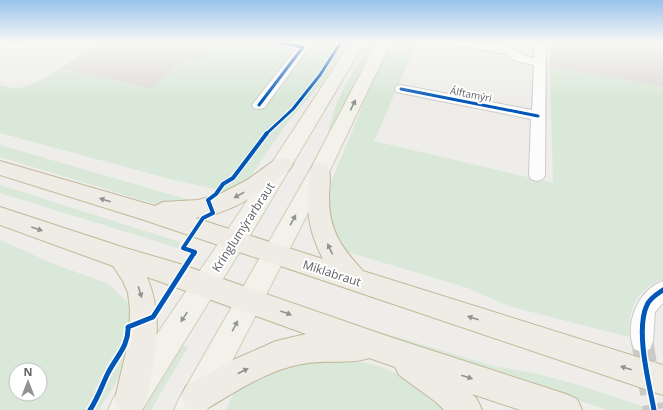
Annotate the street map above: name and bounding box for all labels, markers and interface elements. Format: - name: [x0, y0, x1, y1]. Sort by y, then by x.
- street label: Álftamýri: [449, 83, 493, 105]
- one-way arrow: [350, 99, 356, 111]
- street label: Kringlumýrarbraut: [208, 179, 278, 275]
- one-way arrow: [233, 191, 245, 198]
- one-way arrow: [99, 197, 111, 203]
- one-way arrow: [290, 214, 297, 226]
- one-way arrow: [31, 226, 43, 232]
- one-way arrow: [327, 243, 333, 255]
- street label: Miklabraut: [301, 256, 363, 290]
- one-way arrow: [137, 286, 143, 298]
- one-way arrow: [281, 311, 293, 317]
- one-way arrow: [180, 312, 188, 323]
- one-way arrow: [466, 315, 478, 321]
- one-way arrow: [232, 320, 239, 332]
- north arrow: [8, 362, 48, 402]
- text: N: [24, 364, 32, 379]
- one-way arrow: [620, 365, 632, 371]
- one-way arrow: [237, 368, 249, 374]
- one-way arrow: [462, 374, 474, 380]

